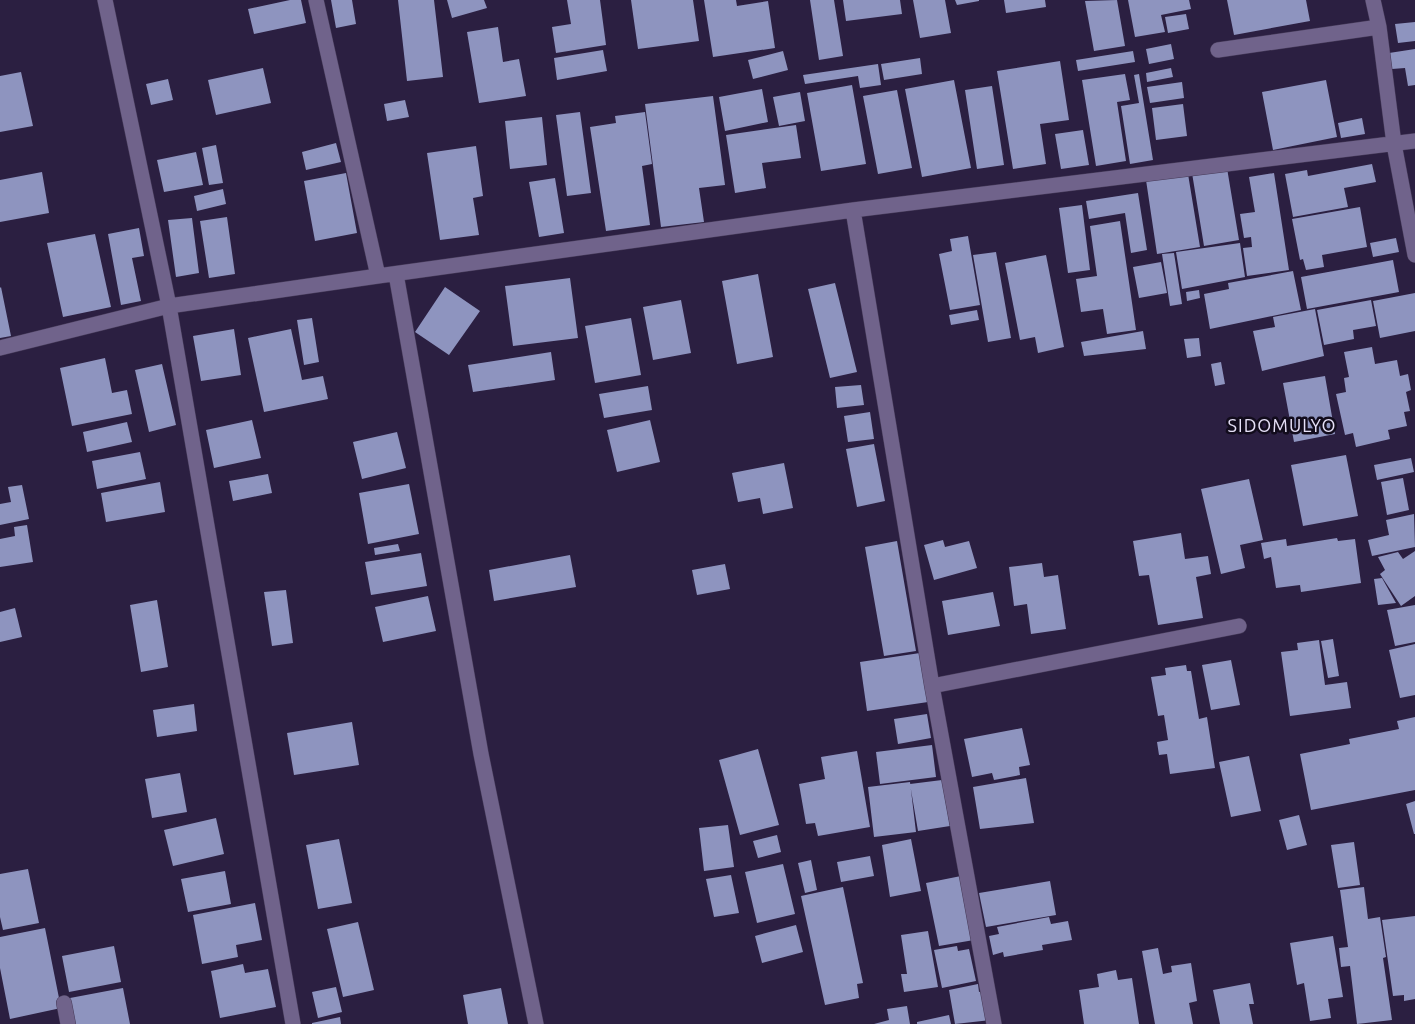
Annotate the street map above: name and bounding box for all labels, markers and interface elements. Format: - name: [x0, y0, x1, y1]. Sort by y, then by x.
- district label: SIDOMULYO: [1228, 415, 1336, 435]

